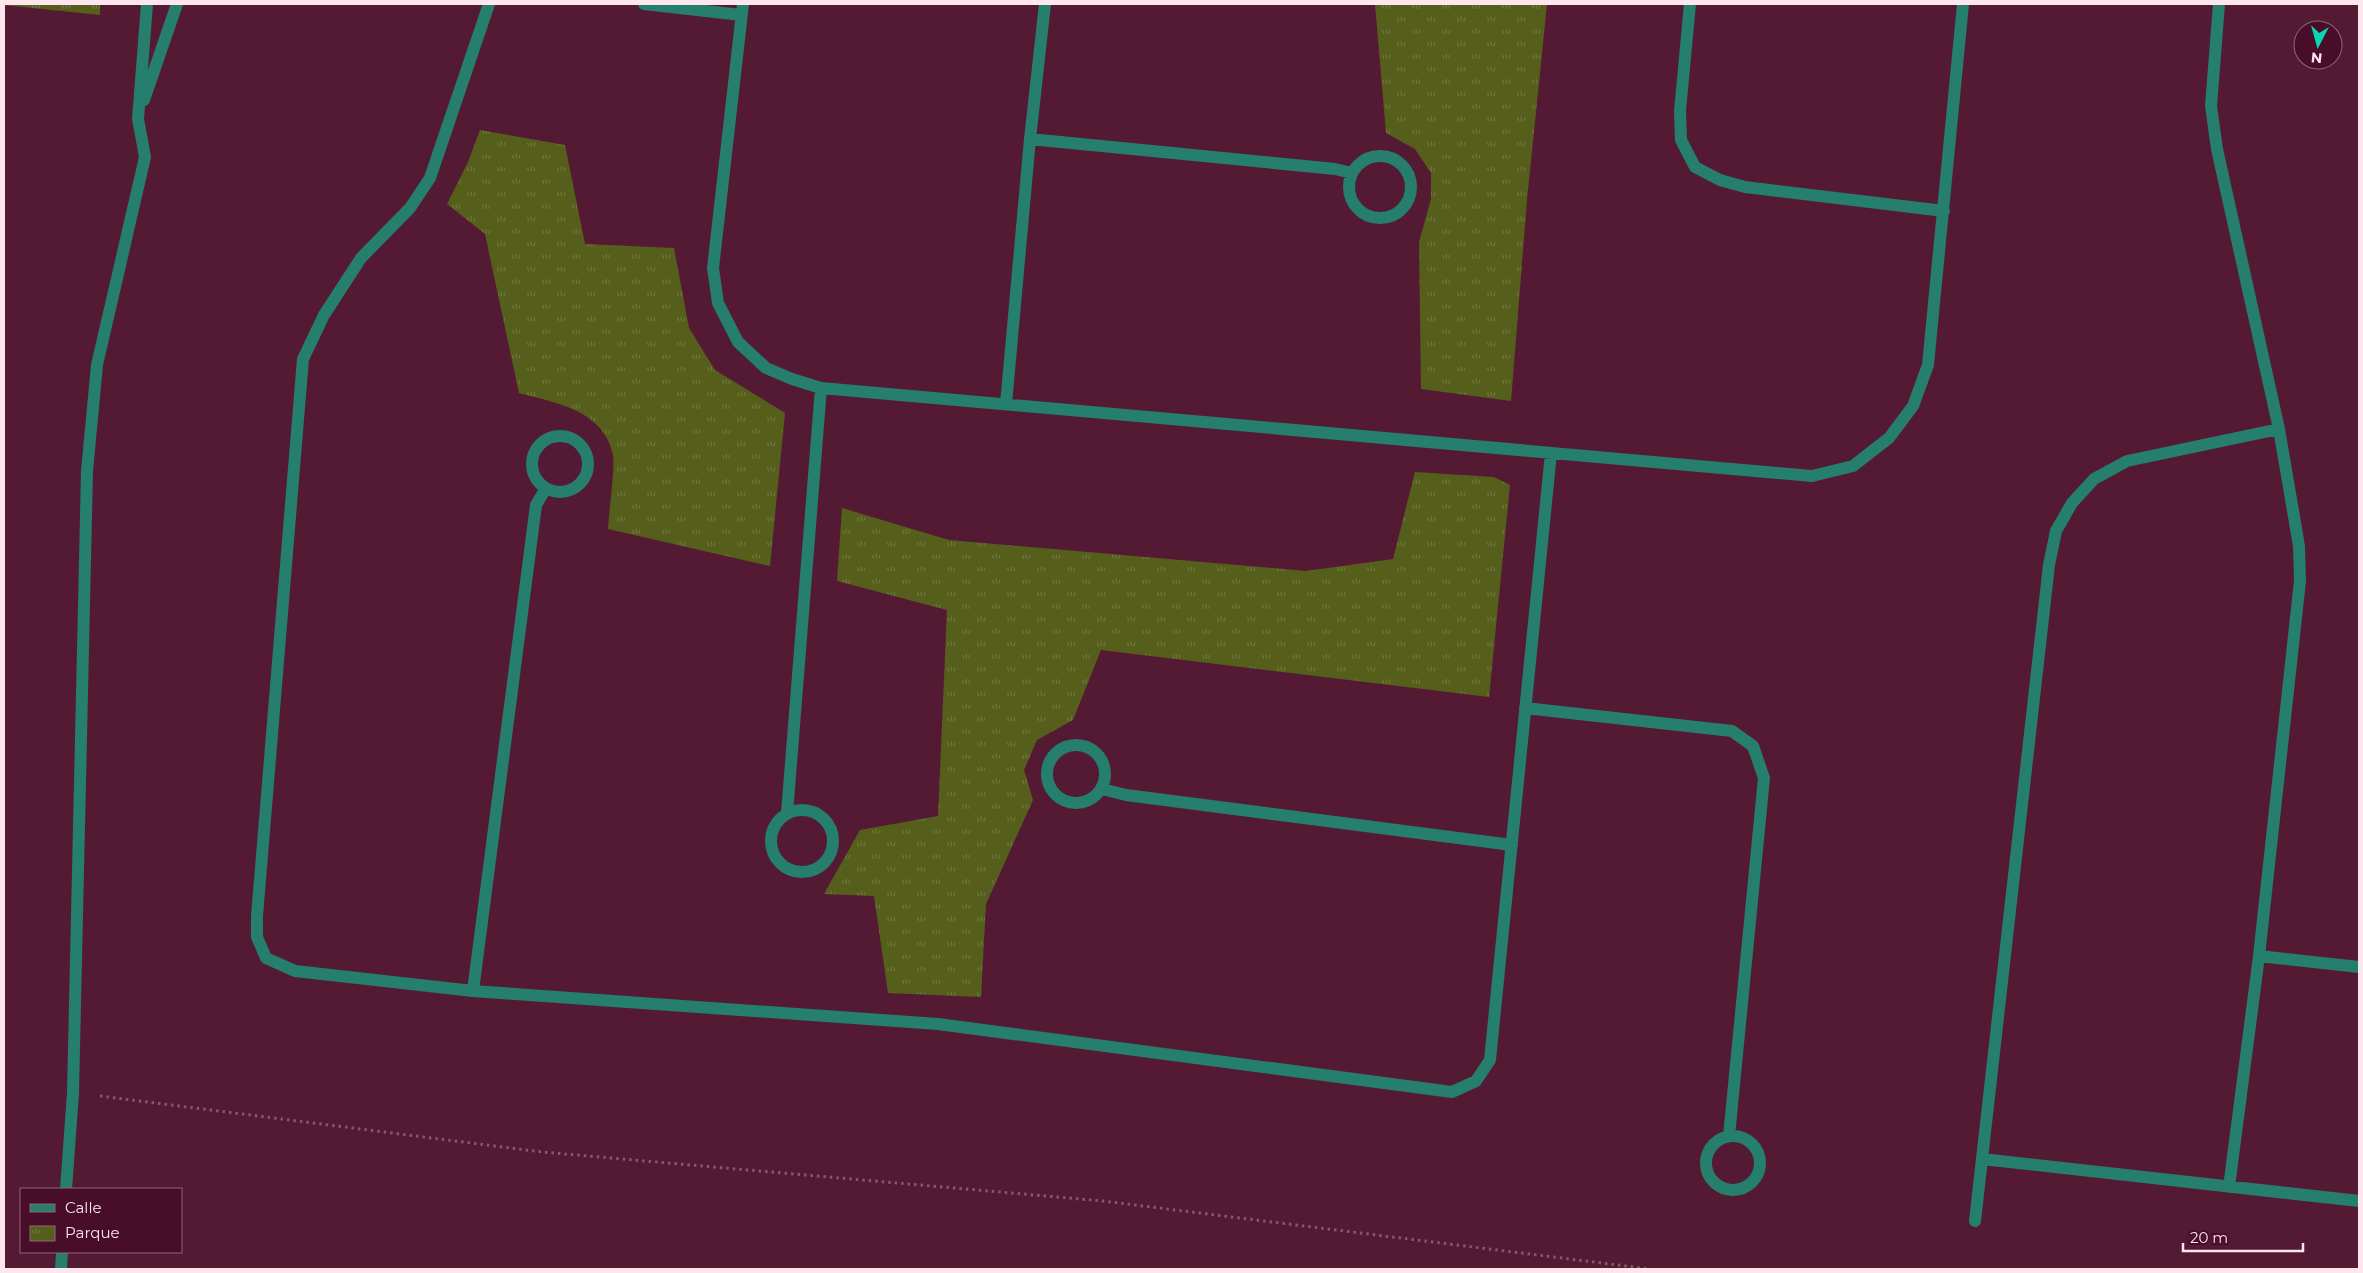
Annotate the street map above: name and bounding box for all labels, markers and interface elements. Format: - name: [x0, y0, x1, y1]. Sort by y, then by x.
- north arrow: [2293, 20, 2343, 70]
- text: N: [2310, 48, 2323, 67]
- legend: [20, 1188, 182, 1253]
- text: Calle: [65, 1198, 102, 1217]
- scale bar: [2183, 1220, 2303, 1252]
- text: Parque: [65, 1223, 120, 1242]
- text: 20 m: [2190, 1228, 2228, 1247]

